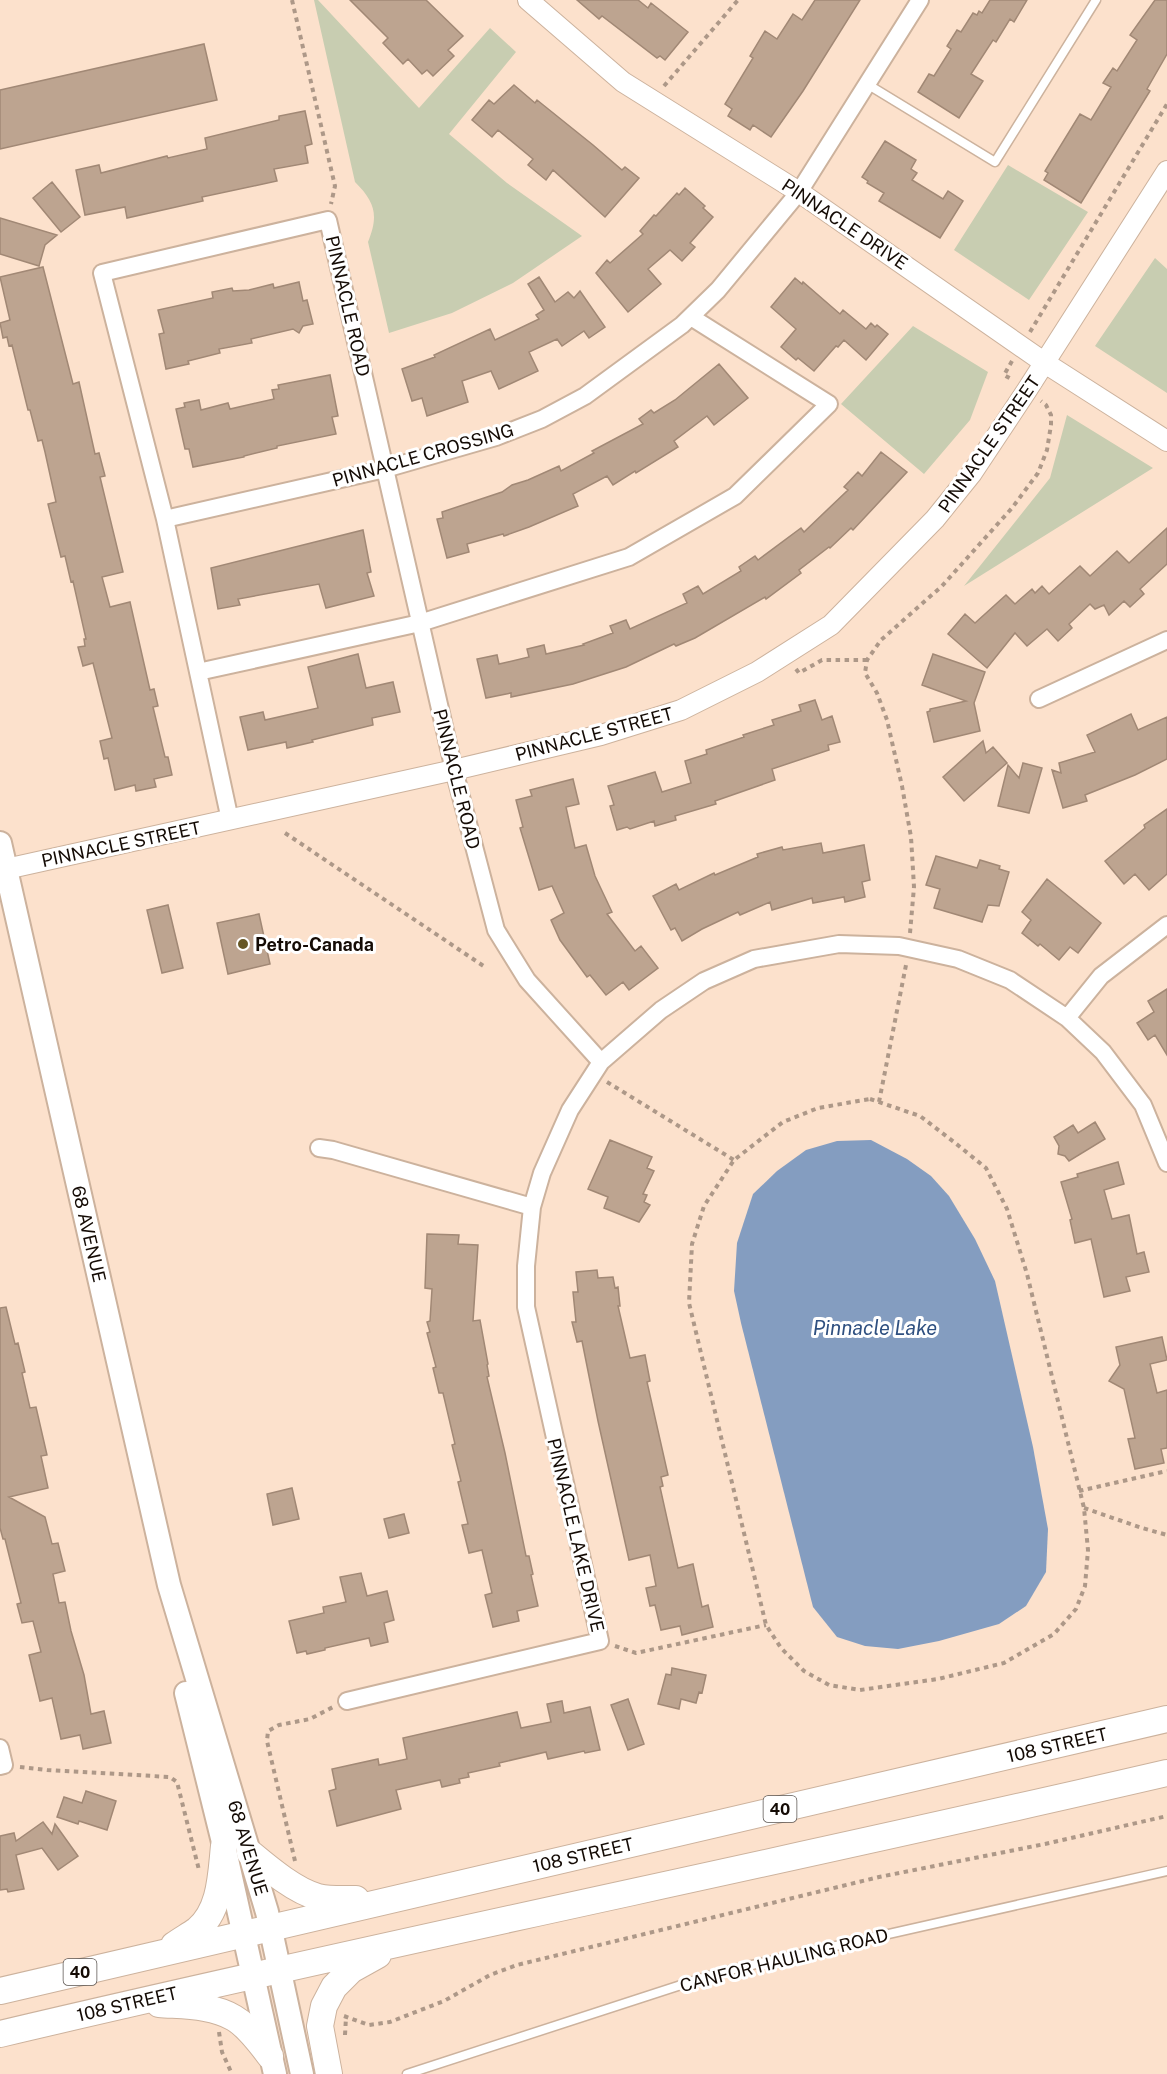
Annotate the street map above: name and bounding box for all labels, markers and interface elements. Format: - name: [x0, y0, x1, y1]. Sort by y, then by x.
- street label: PINNACLE DRIVE: [778, 174, 912, 274]
- street label: PINNACLE ROAD: [322, 233, 374, 379]
- street label: PINNACLE STREET: [934, 371, 1044, 516]
- street label: PINNACLE CROSSING: [330, 419, 516, 491]
- street label: PINNACLE STREET: [513, 703, 675, 765]
- street label: PINNACLE ROAD: [429, 707, 485, 851]
- street label: PINNACLE STREET: [39, 817, 203, 871]
- place label: Petro-Canada: [255, 934, 374, 955]
- marker: Petro-Canada: [236, 937, 250, 951]
- street label: 68 AVENUE: [68, 1184, 110, 1284]
- water label: Pinnacle Lake: [813, 1316, 937, 1340]
- street label: PINNACLE LAKE DRIVE: [543, 1436, 609, 1634]
- street label: 108 STREET: [1005, 1723, 1110, 1767]
- road number: 40: [764, 1796, 796, 1822]
- street label: 68 AVENUE: [224, 1798, 272, 1898]
- street label: 108 STREET: [531, 1833, 636, 1877]
- street label: CANFOR HAULING ROAD: [678, 1924, 890, 1996]
- road number: 40: [64, 1959, 97, 1985]
- street label: 108 STREET: [75, 1982, 180, 2026]

